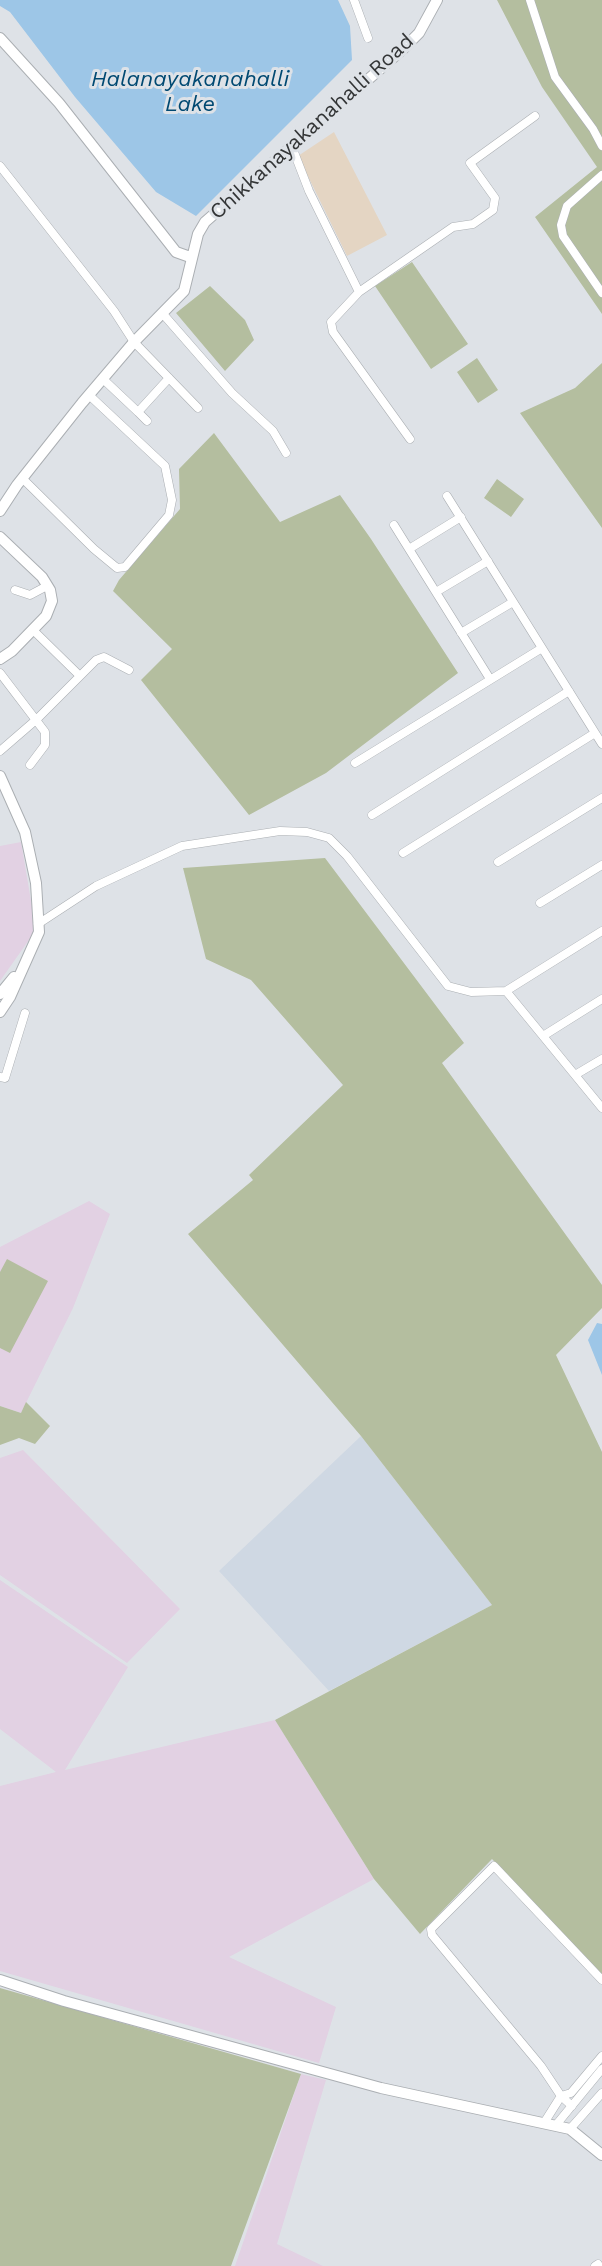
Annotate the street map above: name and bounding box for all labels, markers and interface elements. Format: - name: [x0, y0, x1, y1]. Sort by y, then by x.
- street label: Chikkanayakanahalli Road: [205, 29, 419, 225]
- water label: Halanayakanahalli Lake: [91, 67, 289, 118]

